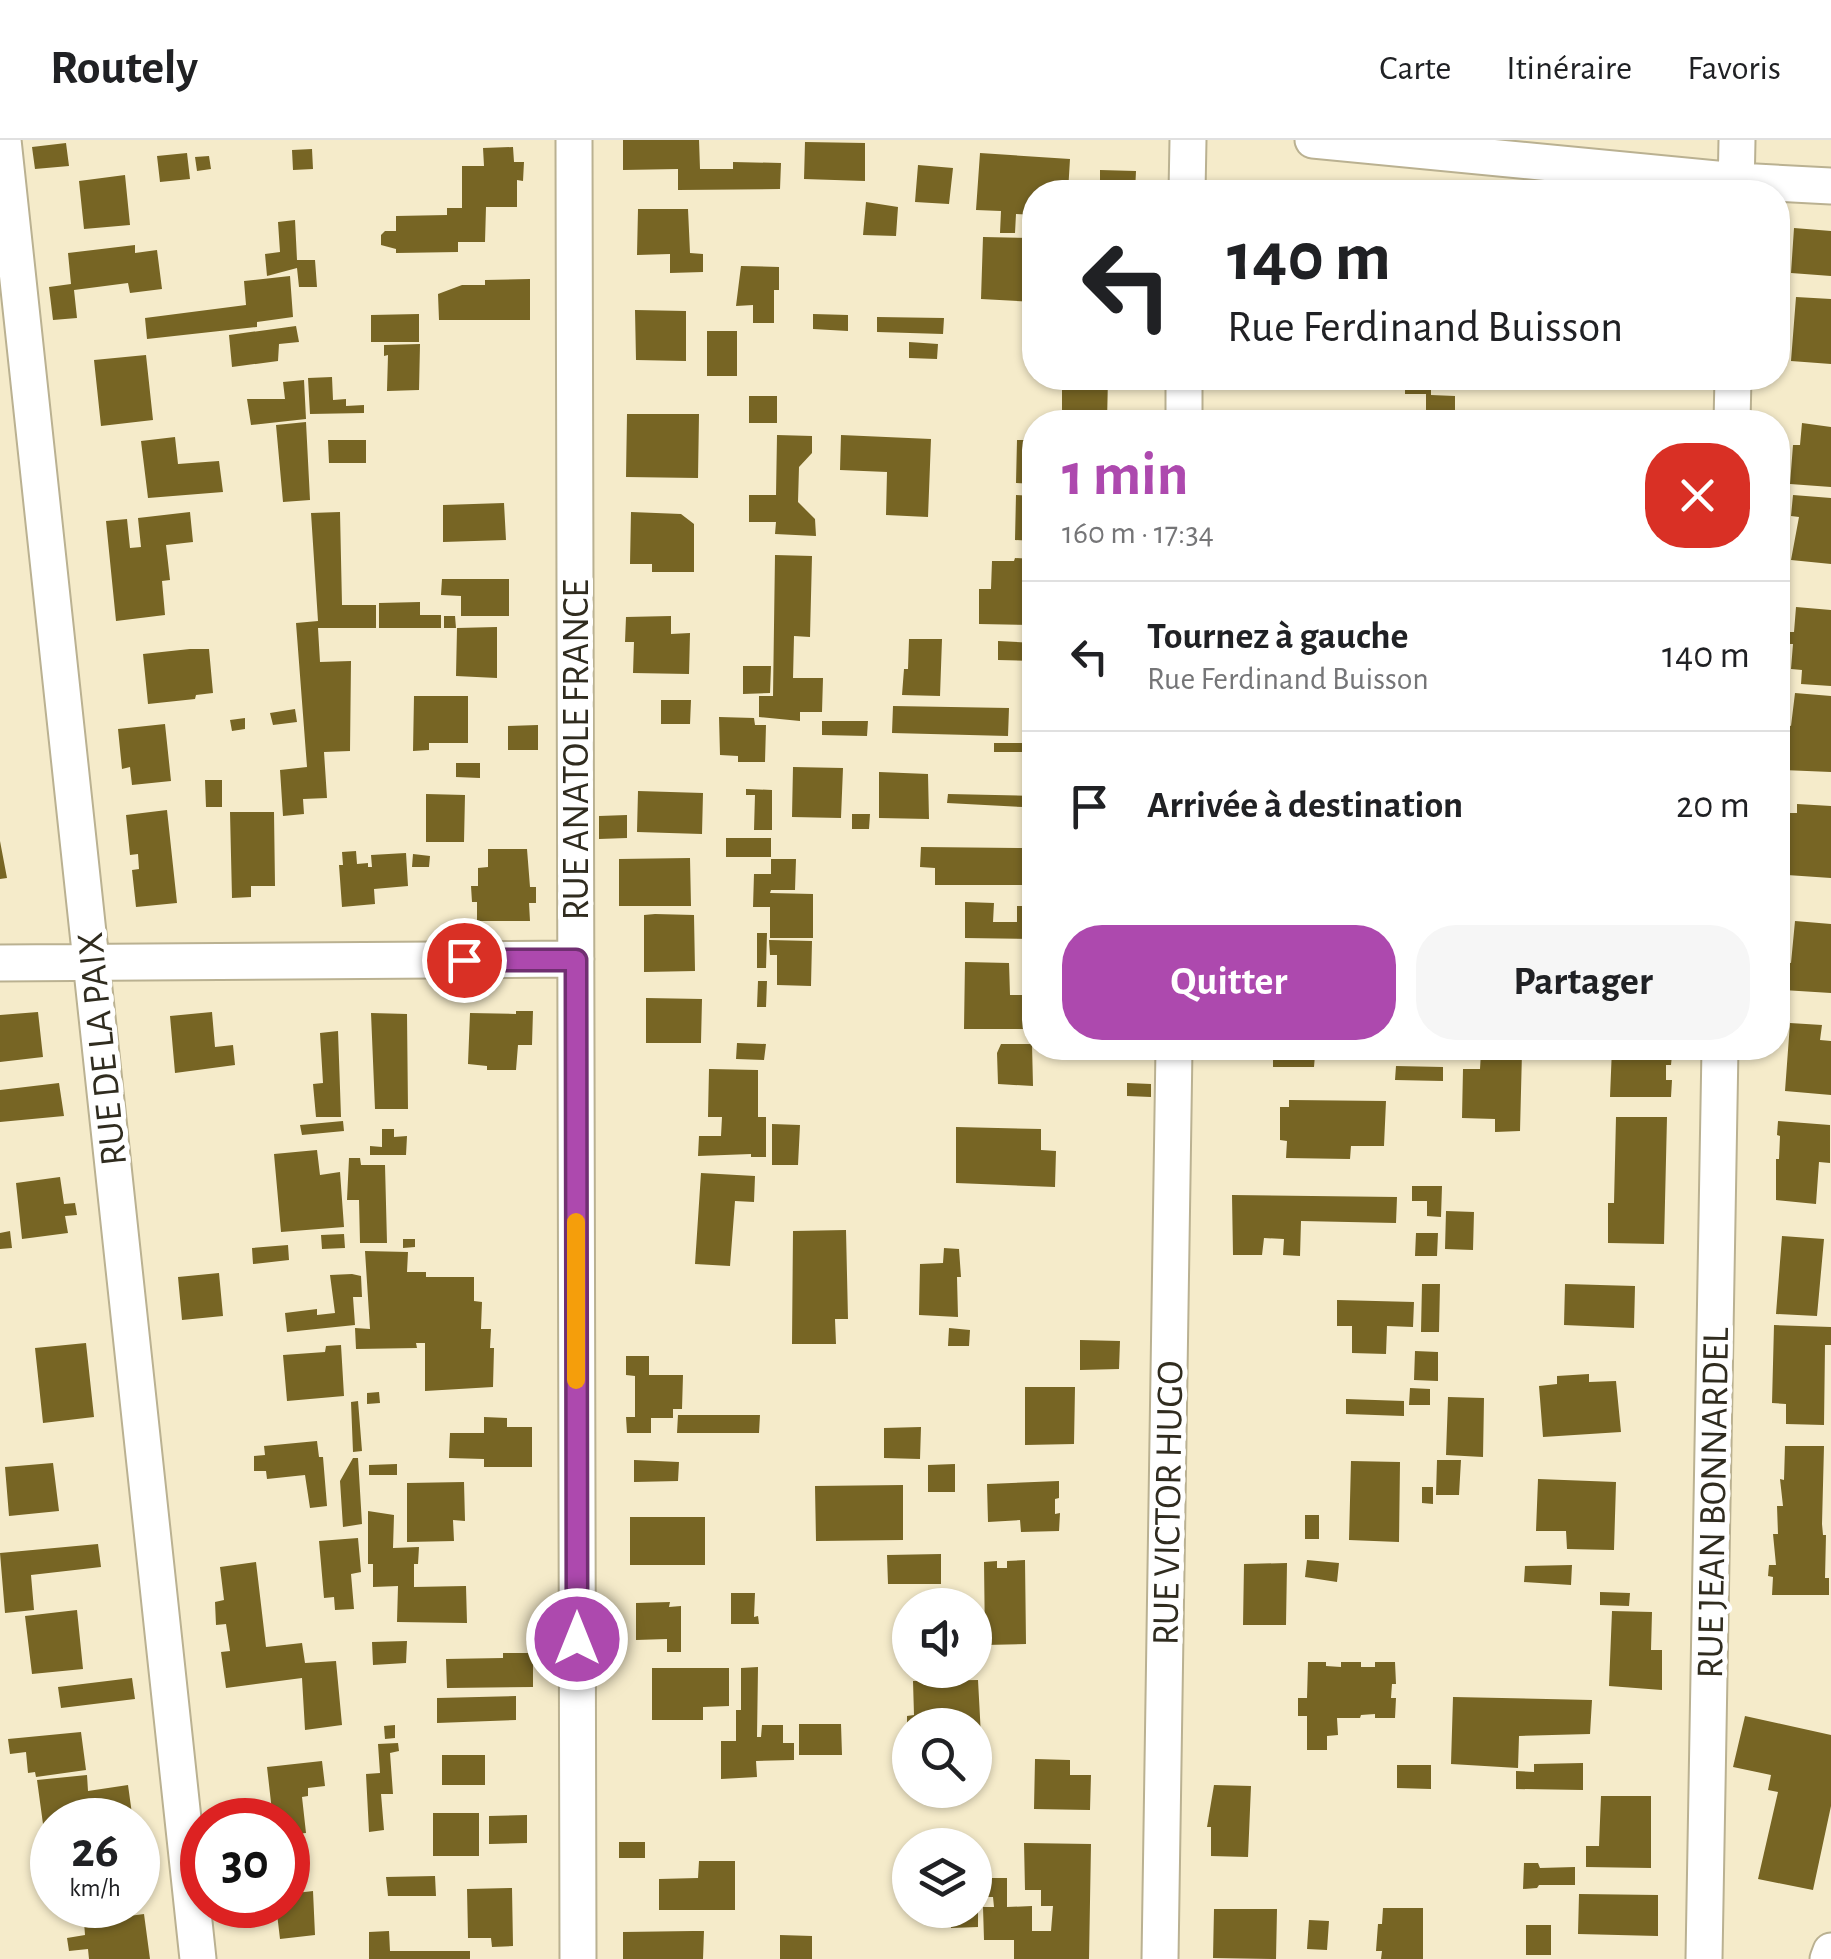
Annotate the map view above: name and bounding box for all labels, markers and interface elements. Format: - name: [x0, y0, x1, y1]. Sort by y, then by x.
- text: Routely: [50, 45, 198, 93]
- text: Carte: [1379, 51, 1451, 86]
- text: Itinéraire: [1506, 51, 1632, 86]
- text: Favoris: [1687, 51, 1781, 86]
- icon: left: [1062, 220, 1192, 350]
- text: 140 m: [1227, 223, 1391, 293]
- text: Rue Ferdinand Buisson: [1227, 305, 1623, 350]
- button: close: [1645, 443, 1750, 548]
- text: 1 min: [1062, 446, 1188, 506]
- text: 160 m · 17:34: [1062, 517, 1214, 549]
- street label: RUE ANATOLE FRANCE: [558, 579, 596, 921]
- text: Tournez à gauche: [1147, 618, 1409, 656]
- icon: left: [1062, 629, 1117, 684]
- text: 140 m: [1662, 637, 1750, 675]
- text: Rue Ferdinand Buisson: [1147, 663, 1429, 695]
- icon: arrive: [1062, 779, 1117, 834]
- text: Arrivée à destination: [1147, 787, 1463, 825]
- text: 20 m: [1676, 787, 1750, 825]
- pin: [422, 918, 507, 1003]
- button: Quitter: [1062, 925, 1396, 1040]
- button: Partager: [1416, 925, 1750, 1040]
- street label: RUE DE LA PAIX: [72, 930, 134, 1167]
- icon: arrive: [437, 933, 492, 988]
- street label: RUE JEAN BONNARDEL: [1692, 1327, 1736, 1679]
- street label: RUE VICTOR HUGO: [1148, 1360, 1190, 1646]
- position arrow: [525, 1587, 629, 1691]
- map controls: [892, 1588, 992, 1928]
- button: sound: [892, 1588, 992, 1688]
- button: search: [892, 1708, 992, 1808]
- speed limit sign: 30: [180, 1798, 310, 1928]
- text: 26: [71, 1826, 119, 1876]
- button: layers: [892, 1828, 992, 1928]
- text: km/h: [69, 1876, 121, 1901]

